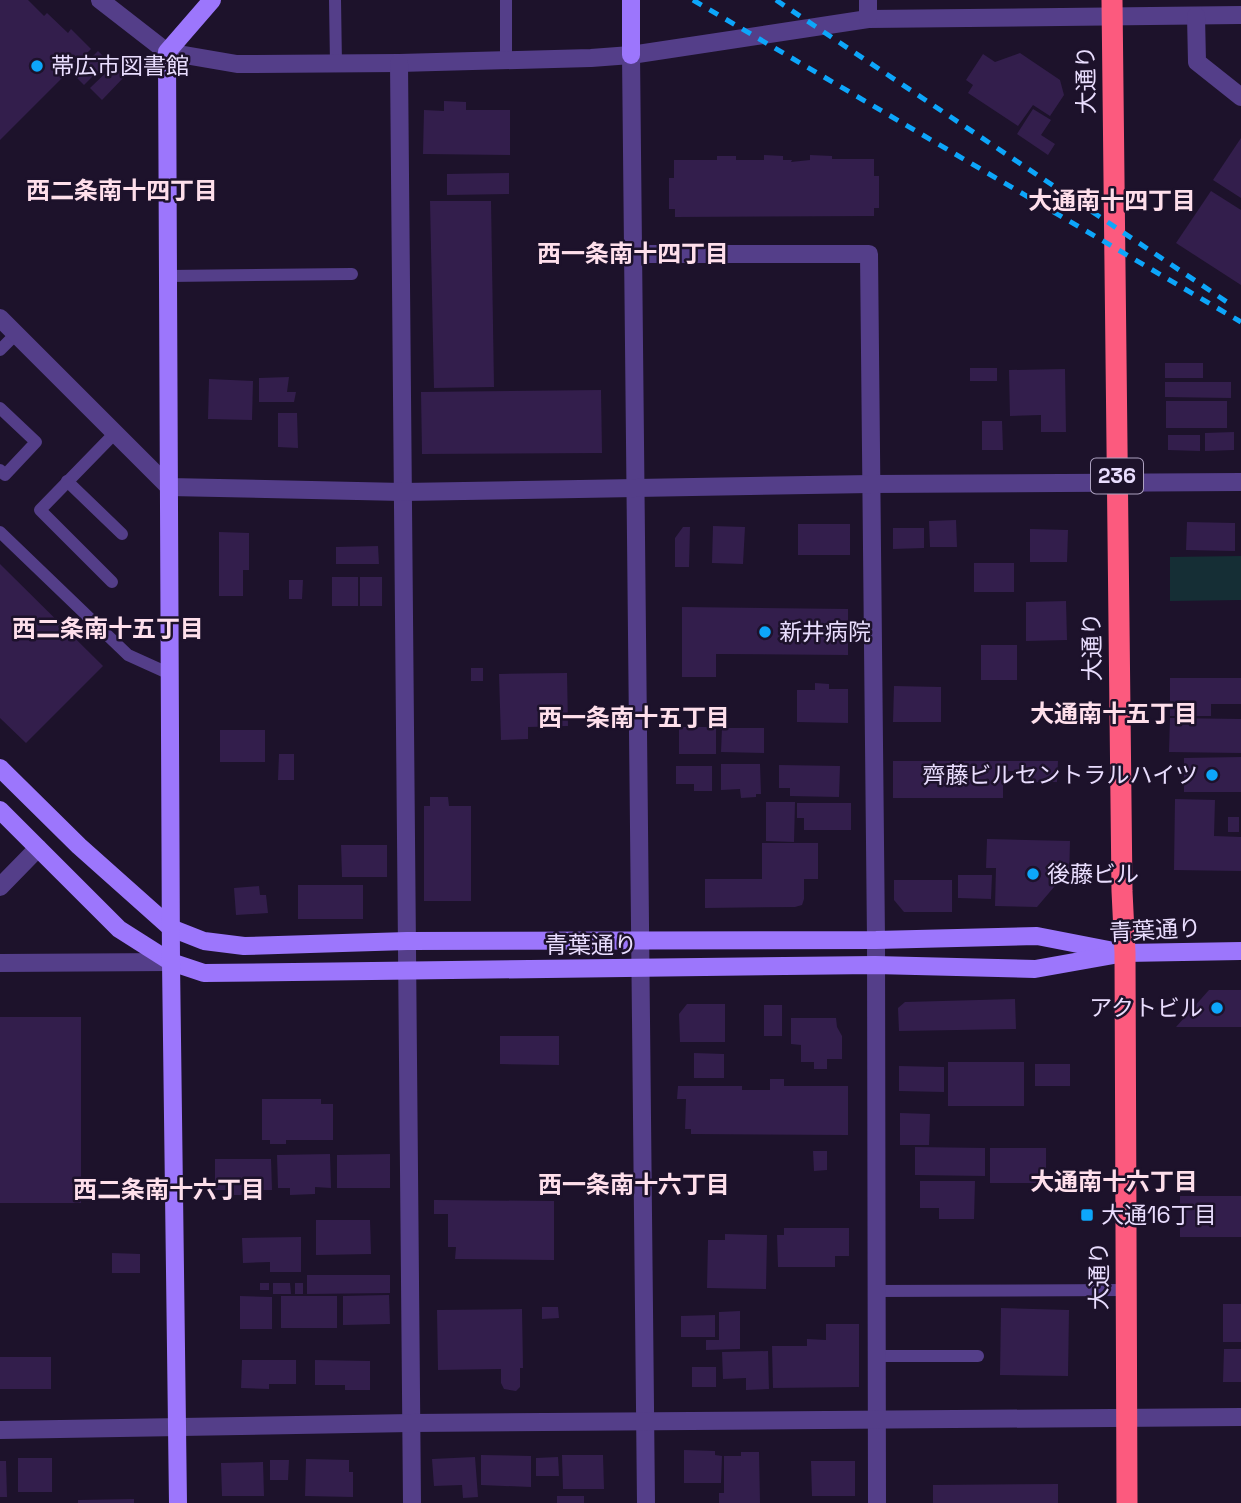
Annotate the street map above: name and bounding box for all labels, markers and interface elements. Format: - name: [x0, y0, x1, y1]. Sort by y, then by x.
- street label: 大通り: [1070, 45, 1102, 115]
- place label: 帯広市図書館: [51, 51, 189, 81]
- marker: 帯広市図書館: [29, 58, 45, 74]
- district label: 西二条南十四丁目: [26, 175, 218, 206]
- district label: 大通南十四丁目: [1028, 185, 1196, 216]
- district label: 西一条南十四丁目: [537, 238, 729, 269]
- road number: 236: [1091, 458, 1143, 494]
- street label: 大通り: [1076, 612, 1108, 682]
- district label: 西二条南十五丁目: [12, 613, 204, 644]
- place label: 新井病院: [779, 617, 871, 647]
- marker: 新井病院: [757, 624, 773, 640]
- district label: 大通南十五丁目: [1030, 698, 1198, 729]
- district label: 西一条南十五丁目: [538, 702, 730, 733]
- place label: 齊藤ビルセントラルハイツ: [922, 760, 1198, 790]
- marker: 齊藤ビルセントラルハイツ: [1204, 767, 1220, 783]
- place label: 後藤ビル: [1047, 859, 1139, 889]
- marker: 後藤ビル: [1025, 866, 1041, 882]
- street label: 青葉通り: [1108, 913, 1202, 947]
- street label: 青葉通り: [545, 930, 637, 960]
- place label: アクトビル: [1089, 993, 1203, 1023]
- marker: アクトビル: [1209, 1000, 1225, 1016]
- district label: 大通南十六丁目: [1030, 1166, 1198, 1197]
- district label: 西一条南十六丁目: [538, 1169, 730, 1200]
- district label: 西二条南十六丁目: [73, 1174, 265, 1205]
- place label: 大通16丁目: [1101, 1200, 1217, 1230]
- marker: 大通16丁目: [1079, 1207, 1095, 1223]
- street label: 大通り: [1084, 1242, 1114, 1311]

